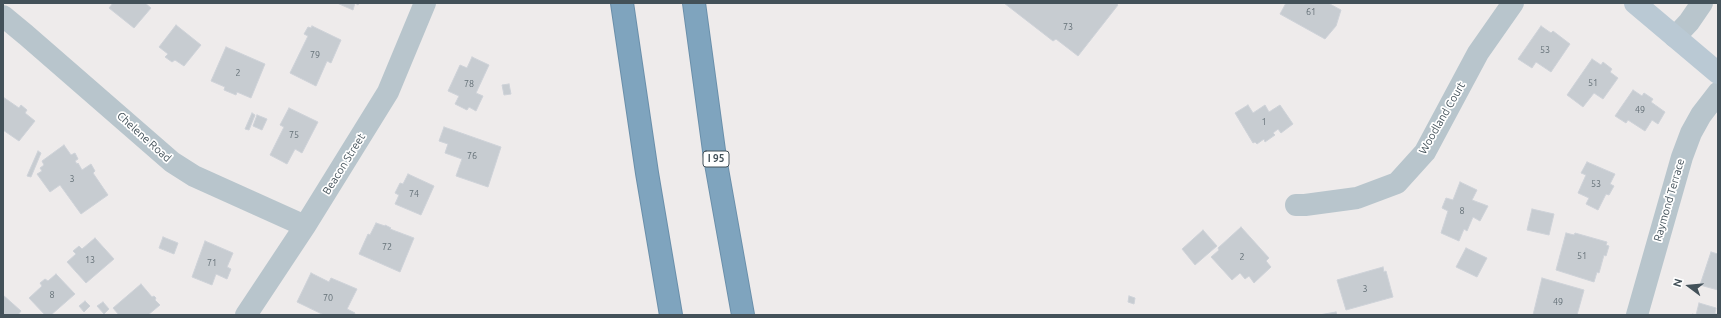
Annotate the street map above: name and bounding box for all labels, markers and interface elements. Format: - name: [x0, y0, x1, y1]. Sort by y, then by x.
- house number: 61: [1306, 7, 1316, 17]
- house number: 73: [1063, 22, 1073, 32]
- house number: 53: [1540, 45, 1550, 55]
- house number: 79: [310, 50, 320, 60]
- house number: 2: [235, 68, 241, 78]
- house number: 51: [1588, 78, 1598, 88]
- house number: 78: [464, 79, 474, 89]
- street label: Woodland Court: [1416, 80, 1468, 156]
- house number: 49: [1635, 105, 1645, 115]
- street label: Chelene Road: [114, 109, 174, 165]
- house number: 1: [1261, 117, 1267, 127]
- house number: 75: [289, 130, 299, 140]
- street label: Beacon Street: [320, 131, 368, 197]
- house number: 76: [467, 151, 477, 161]
- road number: I 95: [703, 151, 729, 167]
- street label: Raymond Terrace: [1651, 157, 1687, 243]
- house number: 3: [69, 174, 75, 184]
- house number: 53: [1591, 179, 1601, 189]
- house number: 74: [409, 189, 419, 199]
- house number: 8: [1459, 206, 1465, 216]
- house number: 72: [382, 242, 392, 252]
- house number: 51: [1577, 251, 1587, 261]
- house number: 2: [1239, 252, 1245, 262]
- house number: 13: [85, 255, 95, 265]
- house number: 71: [207, 258, 217, 268]
- north arrow: [1669, 266, 1709, 306]
- text: N: [1671, 277, 1684, 288]
- house number: 3: [1362, 284, 1368, 294]
- house number: 8: [49, 290, 55, 300]
- house number: 70: [323, 293, 333, 303]
- house number: 49: [1553, 297, 1563, 307]

